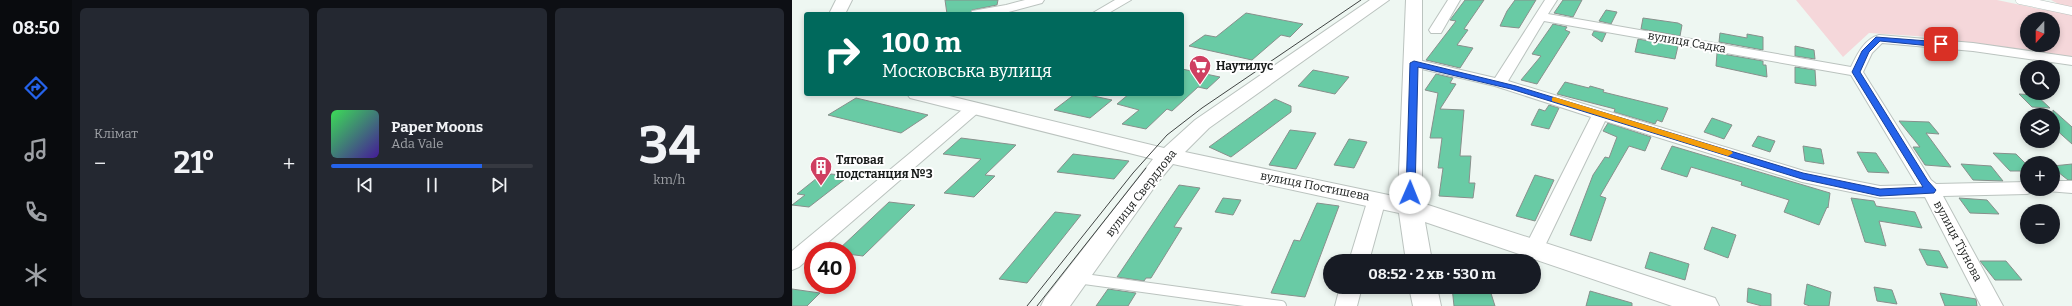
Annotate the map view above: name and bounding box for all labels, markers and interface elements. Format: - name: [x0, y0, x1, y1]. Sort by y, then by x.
- north arrow: [2020, 12, 2060, 52]
- map controls: [2020, 12, 2060, 244]
- text: 08:50: [12, 17, 60, 39]
- text: 100 m: [882, 26, 961, 59]
- pin: [1924, 27, 1958, 61]
- icon: right: [816, 28, 868, 80]
- street label: вулиця Садка: [1647, 28, 1728, 56]
- icon: arrive: [1930, 33, 1952, 55]
- supermarket icon: Наутилус: [1187, 53, 1213, 86]
- place label: Наутилус: [1216, 59, 1273, 73]
- text: Московська вулиця: [882, 60, 1052, 82]
- button: search: [2020, 60, 2060, 100]
- icon: directions: [22, 74, 50, 102]
- button: layers: [2020, 108, 2060, 148]
- text: 34: [639, 114, 700, 177]
- text: Paper Moons: [391, 118, 483, 136]
- text: Клімат: [94, 126, 138, 141]
- icon: music: [22, 136, 50, 164]
- text: Ada Vale: [391, 136, 443, 151]
- text: 21°: [174, 145, 215, 181]
- street label: вулиця Свердлова: [1103, 146, 1180, 239]
- text: −: [94, 150, 106, 177]
- text: +: [283, 150, 295, 177]
- place label: Тяговая подстанция №3: [836, 153, 933, 181]
- building icon: Тяговая подстанция №3: [808, 154, 834, 187]
- button: +: [2020, 156, 2060, 196]
- street label: вулиця Постишева: [1259, 169, 1371, 204]
- text: km/h: [653, 172, 685, 187]
- position arrow: [1389, 172, 1431, 214]
- icon: previous: [354, 174, 376, 196]
- icon: pause: [421, 174, 443, 196]
- icon: next: [488, 174, 510, 196]
- icon: phone: [22, 198, 50, 226]
- street label: вулиця Тіунова: [1931, 198, 1985, 284]
- button: −: [2020, 204, 2060, 244]
- speed limit sign: 40: [804, 242, 856, 294]
- icon: climate: [22, 261, 50, 289]
- text: 08:52 · 2 хв · 530 m: [1368, 265, 1496, 283]

